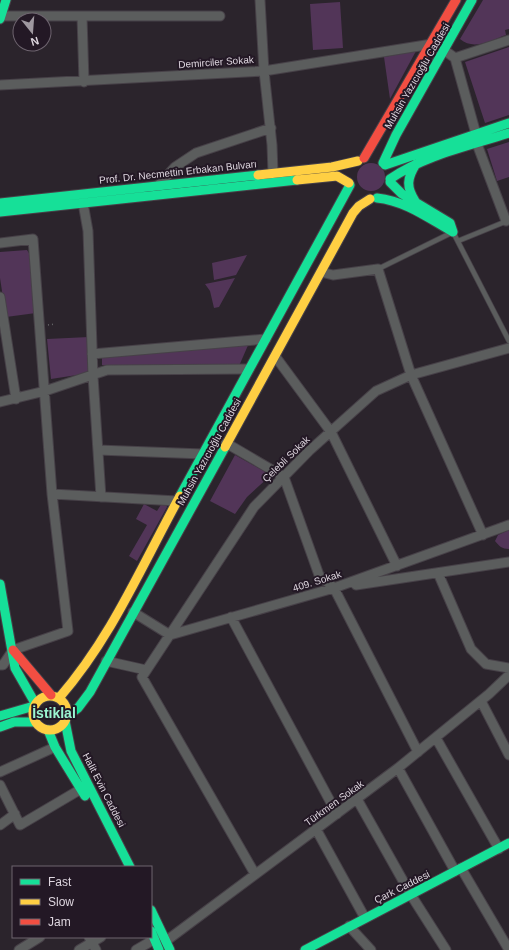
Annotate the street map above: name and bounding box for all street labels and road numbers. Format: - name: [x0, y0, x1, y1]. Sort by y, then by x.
- street label: Muhsin Yazıcıoğlu Caddesi: [382, 21, 452, 131]
- street label: Demirciler Sokak: [178, 54, 255, 70]
- street label: Prof. Dr. Necmettin Erbakan Bulvarı: [99, 158, 257, 186]
- street label: Muhsin Yazıcıoğlu Caddesi: [175, 397, 243, 507]
- street label: Çelebli Sokak: [260, 433, 313, 484]
- street label: 409. Sokak: [291, 568, 343, 594]
- street label: Halit Evin Caddesi: [81, 751, 127, 829]
- street label: Türkmen Sokak: [302, 777, 366, 828]
- street label: Çark Caddesi: [373, 868, 431, 906]

